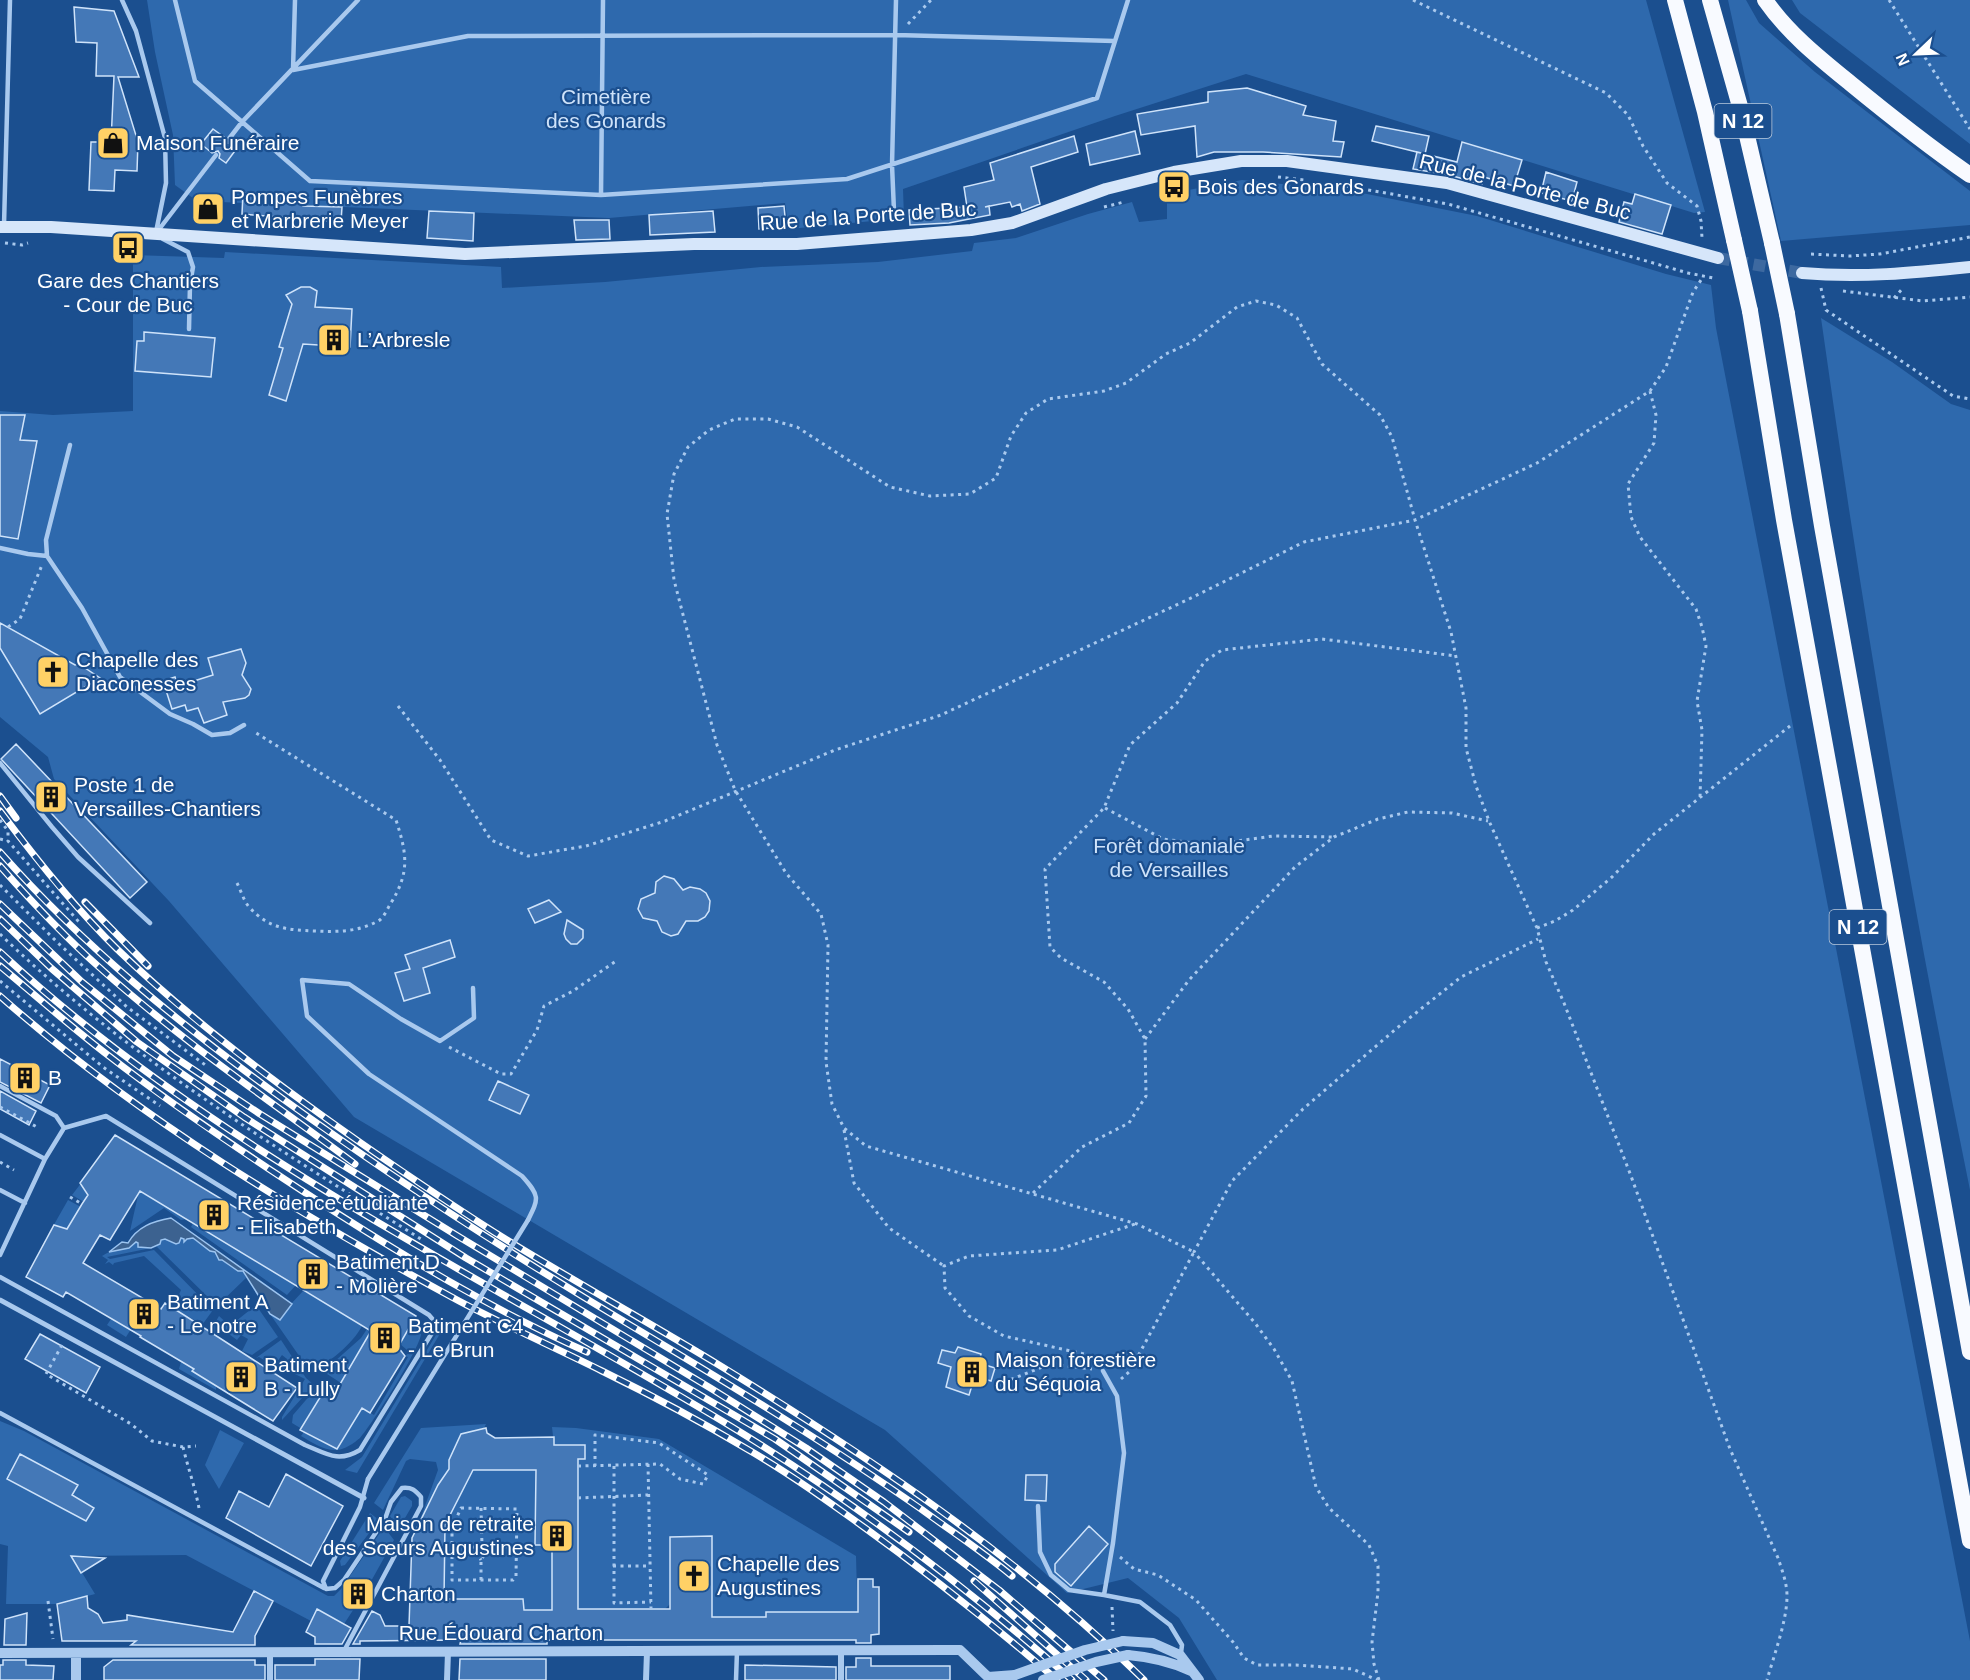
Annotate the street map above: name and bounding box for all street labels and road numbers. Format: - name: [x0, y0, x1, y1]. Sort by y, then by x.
- road number: N 12: [1714, 104, 1772, 138]
- street label: Rue de la Porte de Buc: [1417, 149, 1633, 224]
- street label: Rue de la Porte de Buc: [759, 196, 977, 235]
- road number: N 12: [1830, 910, 1886, 944]
- street label: Rue Édouard Charton: [399, 1621, 603, 1644]

